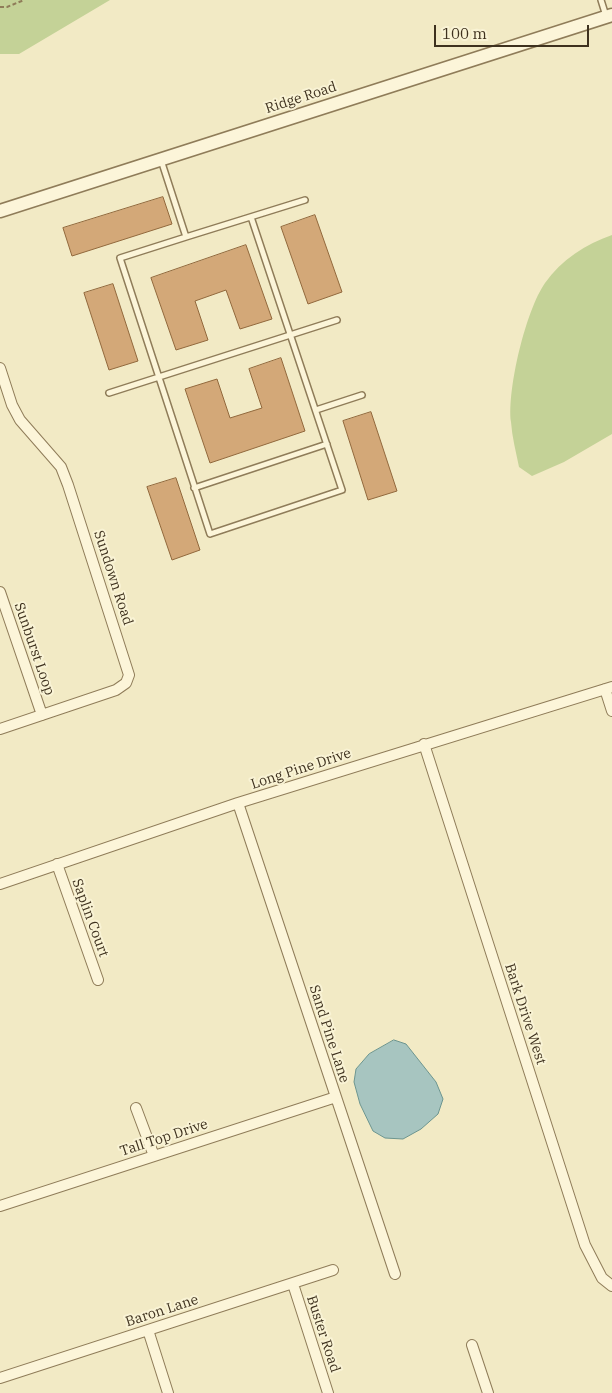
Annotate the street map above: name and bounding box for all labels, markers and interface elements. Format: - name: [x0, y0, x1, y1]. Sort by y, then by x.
- scale bar: [437, 15, 592, 47]
- text: 100 m: [442, 24, 487, 43]
- street label: Ridge Road: [263, 79, 339, 117]
- street label: Sundown Road: [90, 529, 136, 627]
- street label: Sunburst Loop: [10, 600, 58, 698]
- street label: Long Pine Drive: [249, 745, 353, 793]
- street label: Saplin Court: [68, 877, 112, 959]
- street label: Bark Drive West: [501, 961, 549, 1067]
- street label: Sand Pine Lane: [305, 983, 353, 1085]
- street label: Tall Top Drive: [118, 1116, 210, 1160]
- street label: Baron Lane: [123, 1291, 201, 1331]
- street label: Buster Road: [303, 1293, 343, 1375]

